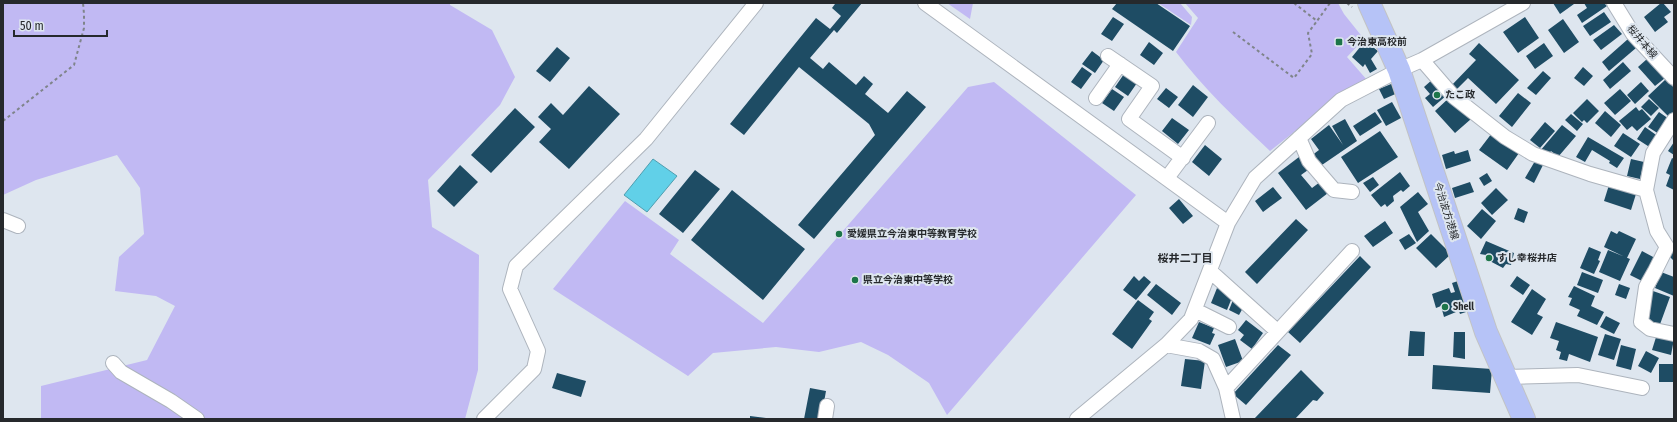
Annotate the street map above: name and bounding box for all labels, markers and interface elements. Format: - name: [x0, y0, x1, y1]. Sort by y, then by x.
- scale bar: [14, 12, 107, 38]
- text: 50 m: [20, 19, 44, 33]
- street label: 桜井本線: [1625, 23, 1659, 61]
- place label: 今治東高校前: [1347, 36, 1407, 48]
- marker: 今治東高校前: [1334, 37, 1344, 47]
- place label: たこ政: [1445, 89, 1475, 101]
- marker: たこ政: [1432, 90, 1442, 100]
- street label: 今治波方港線: [1431, 181, 1461, 241]
- place label: 愛媛県立今治東中等教育学校: [847, 228, 977, 240]
- marker: 愛媛県立今治東中等教育学校: [834, 229, 844, 239]
- district label: 桜井二丁目: [1158, 252, 1213, 265]
- place label: すし幸桜井店: [1497, 252, 1557, 264]
- marker: すし幸桜井店: [1484, 253, 1494, 263]
- place label: 県立今治東中等学校: [863, 274, 953, 286]
- marker: 県立今治東中等学校: [850, 275, 860, 285]
- place label: Shell: [1453, 301, 1474, 313]
- marker: Shell: [1440, 302, 1450, 312]

